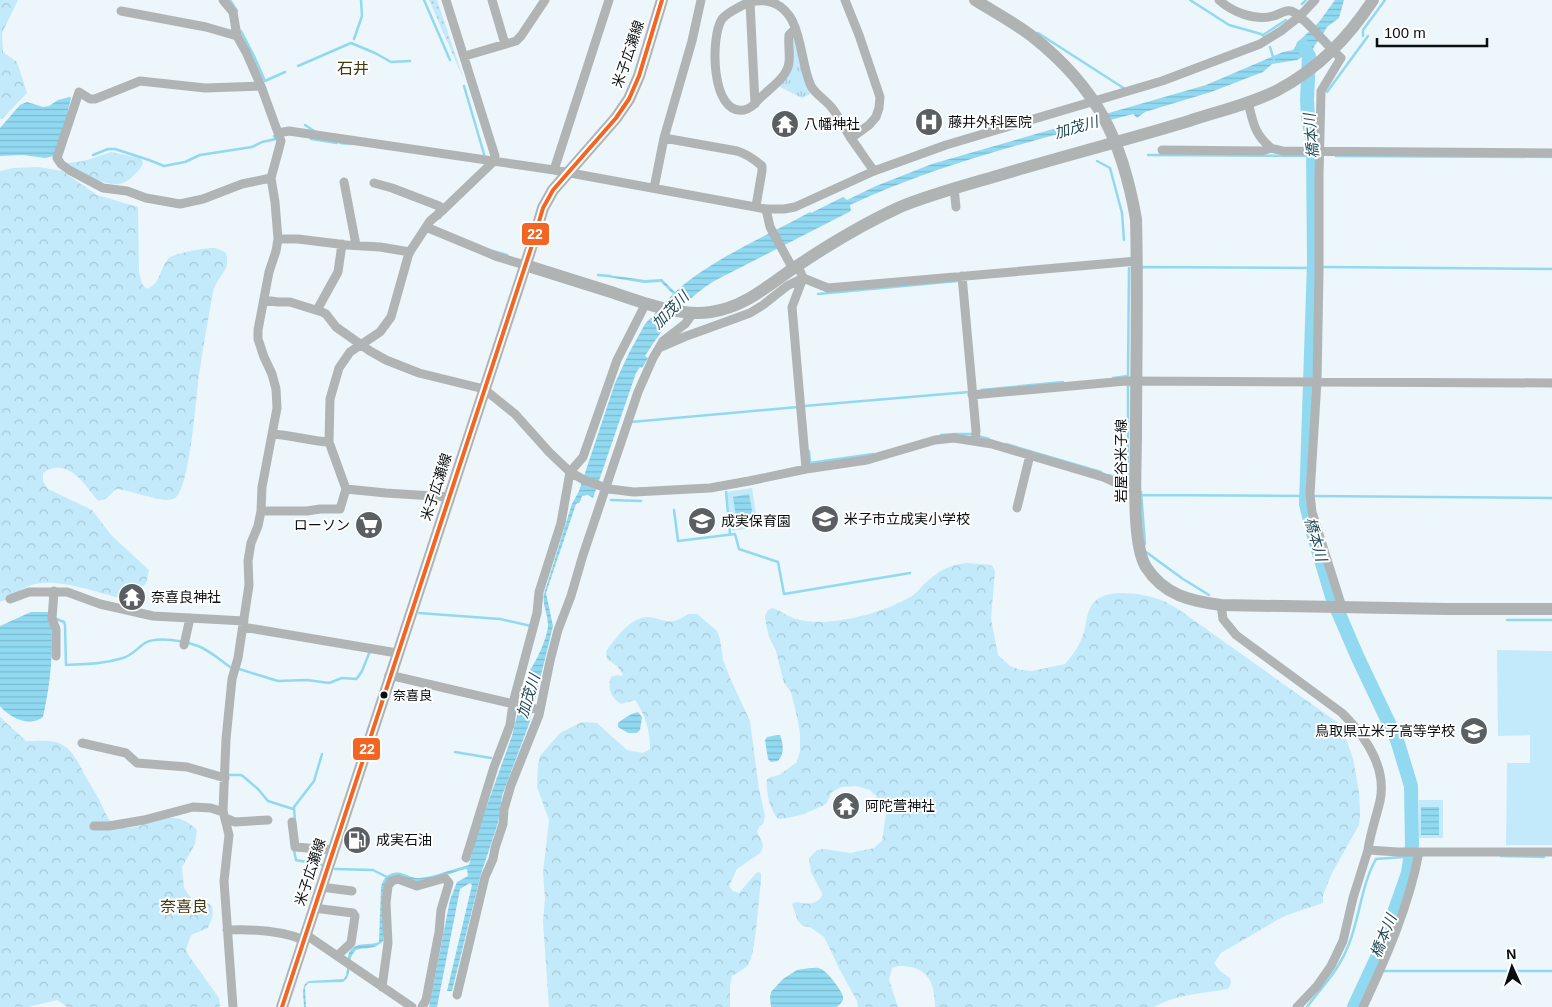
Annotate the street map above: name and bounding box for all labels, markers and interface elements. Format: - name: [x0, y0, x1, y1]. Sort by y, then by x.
- scale bar: [1377, 15, 1487, 47]
- street label: 米子広瀬線: [609, 18, 647, 90]
- text: 100 m: [1384, 24, 1426, 41]
- district label: 石井: [337, 60, 369, 77]
- hospital icon: 藤井外科医院: [914, 107, 944, 137]
- temple icon: 八幡神社: [770, 109, 800, 139]
- water label: 橋本川: [1300, 111, 1321, 159]
- water label: 加茂川: [1052, 112, 1102, 141]
- place label: 藤井外科医院: [948, 114, 1032, 130]
- place label: 八幡神社: [804, 116, 860, 132]
- line badge: 22: [521, 222, 550, 246]
- text: 22: [527, 226, 543, 242]
- water label: 加茂川: [648, 286, 693, 332]
- street label: 岩屋谷米子線: [1113, 419, 1129, 503]
- street label: 米子広瀬線: [418, 451, 454, 523]
- school or university icon: 米子市立成実小学校: [810, 504, 840, 534]
- school or university icon: 成実保育園: [687, 506, 717, 536]
- supermarket icon: ローソン: [354, 510, 384, 540]
- place label: 米子市立成実小学校: [844, 511, 970, 527]
- place label: 成実保育園: [721, 513, 791, 529]
- water label: 橋本川: [1302, 515, 1331, 565]
- place label: ローソン: [294, 517, 350, 533]
- temple icon: 奈喜良神社: [117, 582, 147, 612]
- place label: 奈喜良神社: [151, 589, 221, 605]
- water label: 加茂川: [513, 670, 543, 720]
- place label: 奈喜良: [393, 688, 432, 703]
- marker: 奈喜良: [379, 690, 389, 700]
- school or university icon: 鳥取県立米子高等学校: [1459, 716, 1489, 746]
- place label: 鳥取県立米子高等学校: [1315, 723, 1455, 739]
- line badge: 22: [352, 737, 381, 761]
- text: 22: [359, 741, 375, 757]
- temple icon: 阿陀萱神社: [831, 791, 861, 821]
- place label: 阿陀萱神社: [865, 798, 935, 814]
- fuel station icon: 成実石油: [342, 825, 372, 855]
- place label: 成実石油: [376, 832, 432, 848]
- street label: 米子広瀬線: [292, 836, 328, 908]
- district label: 奈喜良: [160, 898, 208, 915]
- water label: 橋本川: [1367, 910, 1400, 960]
- north arrow: [1487, 942, 1537, 992]
- text: N: [1506, 946, 1517, 962]

